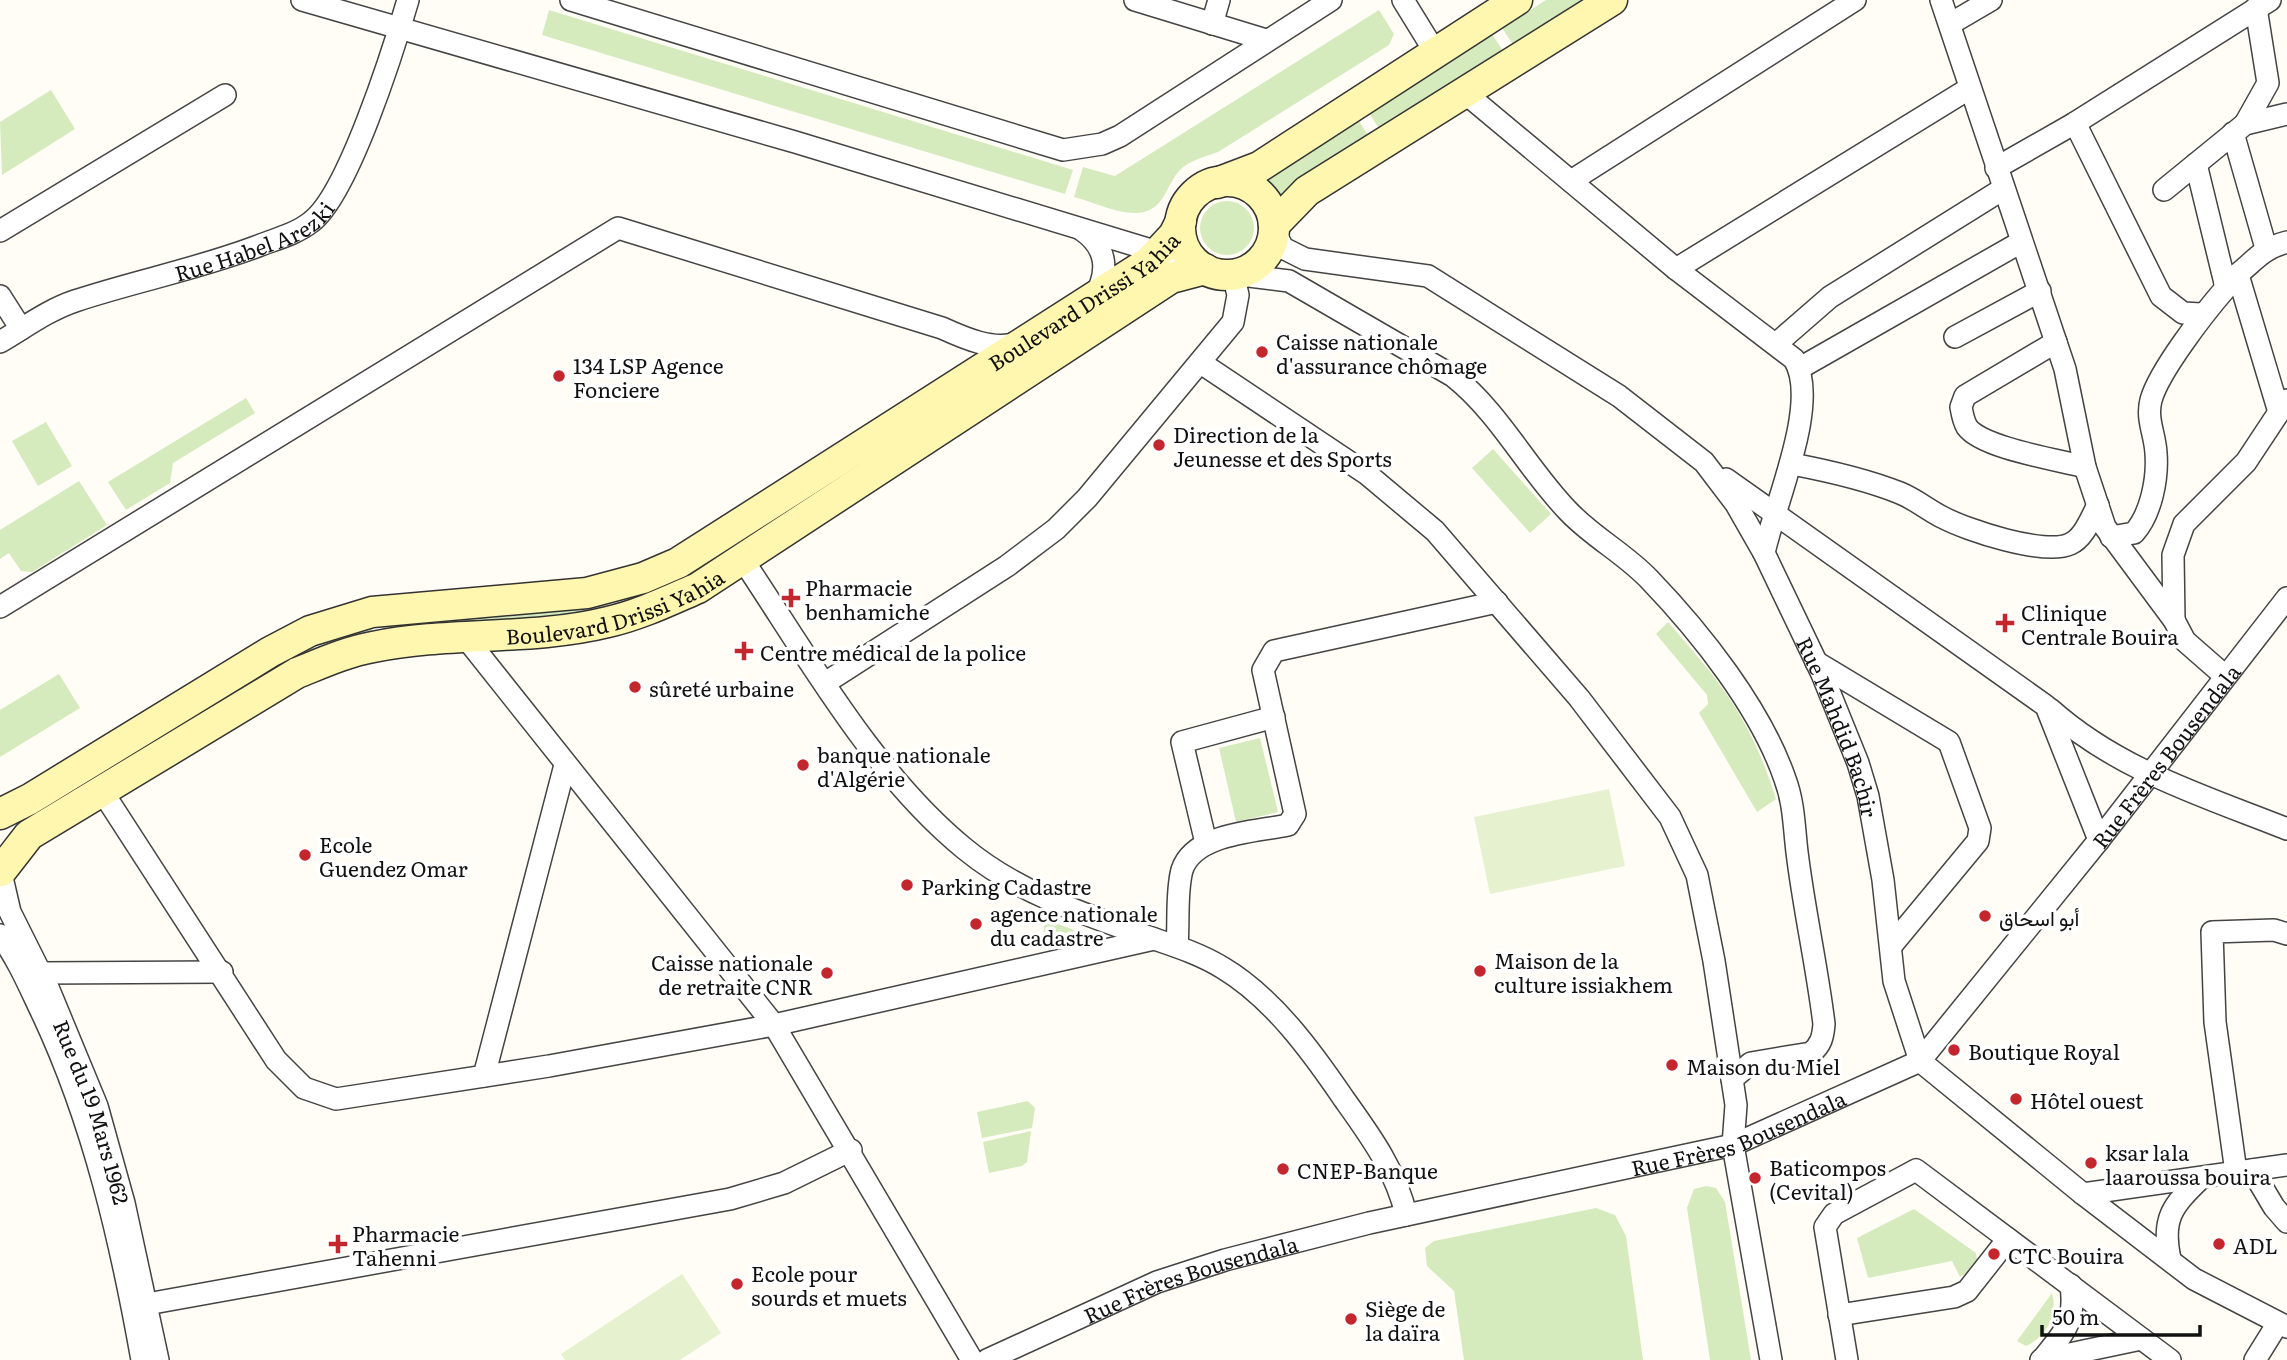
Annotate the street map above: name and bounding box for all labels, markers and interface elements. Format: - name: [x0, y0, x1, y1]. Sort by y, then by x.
- street label: Rue Habel Arezki: [171, 194, 340, 287]
- street label: Boulevard Drissi Yahia: [981, 224, 1186, 377]
- place label: Caisse nationale d'assurance chômage: [1276, 325, 1487, 380]
- marker: Caisse nationale d'assurance chômage: [1254, 344, 1270, 360]
- place label: 134 LSP Agence Fonciere: [573, 349, 724, 404]
- marker: 134 LSP Agence Fonciere: [551, 368, 567, 384]
- place label: Direction de la Jeunesse et des Sports: [1173, 418, 1392, 473]
- marker: Direction de la Jeunesse et des Sports: [1151, 437, 1167, 453]
- street label: Boulevard Drissi Yahia: [505, 560, 730, 650]
- place label: Pharmacie benhamiche: [805, 571, 930, 626]
- marker: Pharmacie benhamiche: [783, 590, 799, 606]
- place label: Clinique Centrale Bouira: [2021, 596, 2179, 651]
- marker: Clinique Centrale Bouira: [1995, 613, 2015, 633]
- street label: Rue Mahdid Bachir: [1791, 631, 1887, 819]
- place label: Centre médical de la police: [760, 636, 1026, 667]
- marker: Centre médical de la police: [734, 641, 754, 661]
- street label: Rue Frères Bousendala: [2083, 656, 2247, 854]
- place label: sûreté urbaine: [649, 672, 794, 703]
- marker: sûreté urbaine: [627, 679, 643, 695]
- place label: banque nationale d'Algérie: [817, 738, 991, 793]
- marker: banque nationale d'Algérie: [795, 757, 811, 773]
- place label: Ecole Guendez Omar: [319, 828, 468, 883]
- marker: Ecole Guendez Omar: [297, 847, 313, 863]
- place label: Parking Cadastre: [921, 870, 1092, 901]
- marker: Parking Cadastre: [899, 877, 915, 893]
- place label: agence nationale du cadastre: [990, 897, 1158, 952]
- place label: أبو اسحاق: [1999, 901, 2080, 932]
- marker: أبو اسحاق: [1977, 908, 1993, 924]
- marker: agence nationale du cadastre: [968, 916, 984, 932]
- place label: Maison de la culture issiakhem: [1494, 944, 1673, 999]
- place label: Caisse nationale de retraite CNR: [651, 946, 813, 1001]
- marker: Maison de la culture issiakhem: [1472, 963, 1488, 979]
- marker: Caisse nationale de retraite CNR: [819, 965, 835, 981]
- street label: Rue du 19 Mars 1962: [47, 1015, 139, 1207]
- place label: Boutique Royal: [1968, 1035, 2120, 1066]
- marker: Boutique Royal: [1946, 1042, 1962, 1058]
- place label: Maison du Miel: [1686, 1050, 1840, 1081]
- marker: Maison du Miel: [1664, 1057, 1680, 1073]
- street label: Rue Frères Bousendala: [1628, 1081, 1851, 1182]
- place label: Hôtel ouest: [2030, 1084, 2144, 1115]
- marker: Hôtel ouest: [2008, 1091, 2024, 1107]
- place label: ksar lala laaroussa bouira: [2105, 1136, 2271, 1191]
- place label: Baticompos (Cevital): [1769, 1151, 1886, 1206]
- place label: CNEP-Banque: [1297, 1154, 1438, 1185]
- marker: ksar lala laaroussa bouira: [2083, 1155, 2099, 1171]
- marker: CNEP-Banque: [1275, 1161, 1291, 1177]
- marker: Baticompos (Cevital): [1747, 1170, 1763, 1186]
- place label: Pharmacie Tahenni: [352, 1217, 460, 1272]
- street label: Rue Frères Bousendala: [1078, 1226, 1301, 1329]
- place label: ADL: [2233, 1229, 2278, 1260]
- marker: Pharmacie Tahenni: [330, 1236, 346, 1252]
- marker: ADL: [2211, 1236, 2227, 1252]
- place label: CTC Bouira: [2008, 1239, 2125, 1270]
- marker: CTC Bouira: [1986, 1246, 2002, 1262]
- place label: Ecole pour sourds et muets: [751, 1257, 907, 1312]
- marker: Ecole pour sourds et muets: [729, 1276, 745, 1292]
- place label: Siège de la daïra: [1365, 1292, 1445, 1347]
- scale bar: [2042, 1294, 2200, 1338]
- text: 50 m: [2052, 1300, 2099, 1331]
- marker: Siège de la daïra: [1343, 1311, 1359, 1327]

